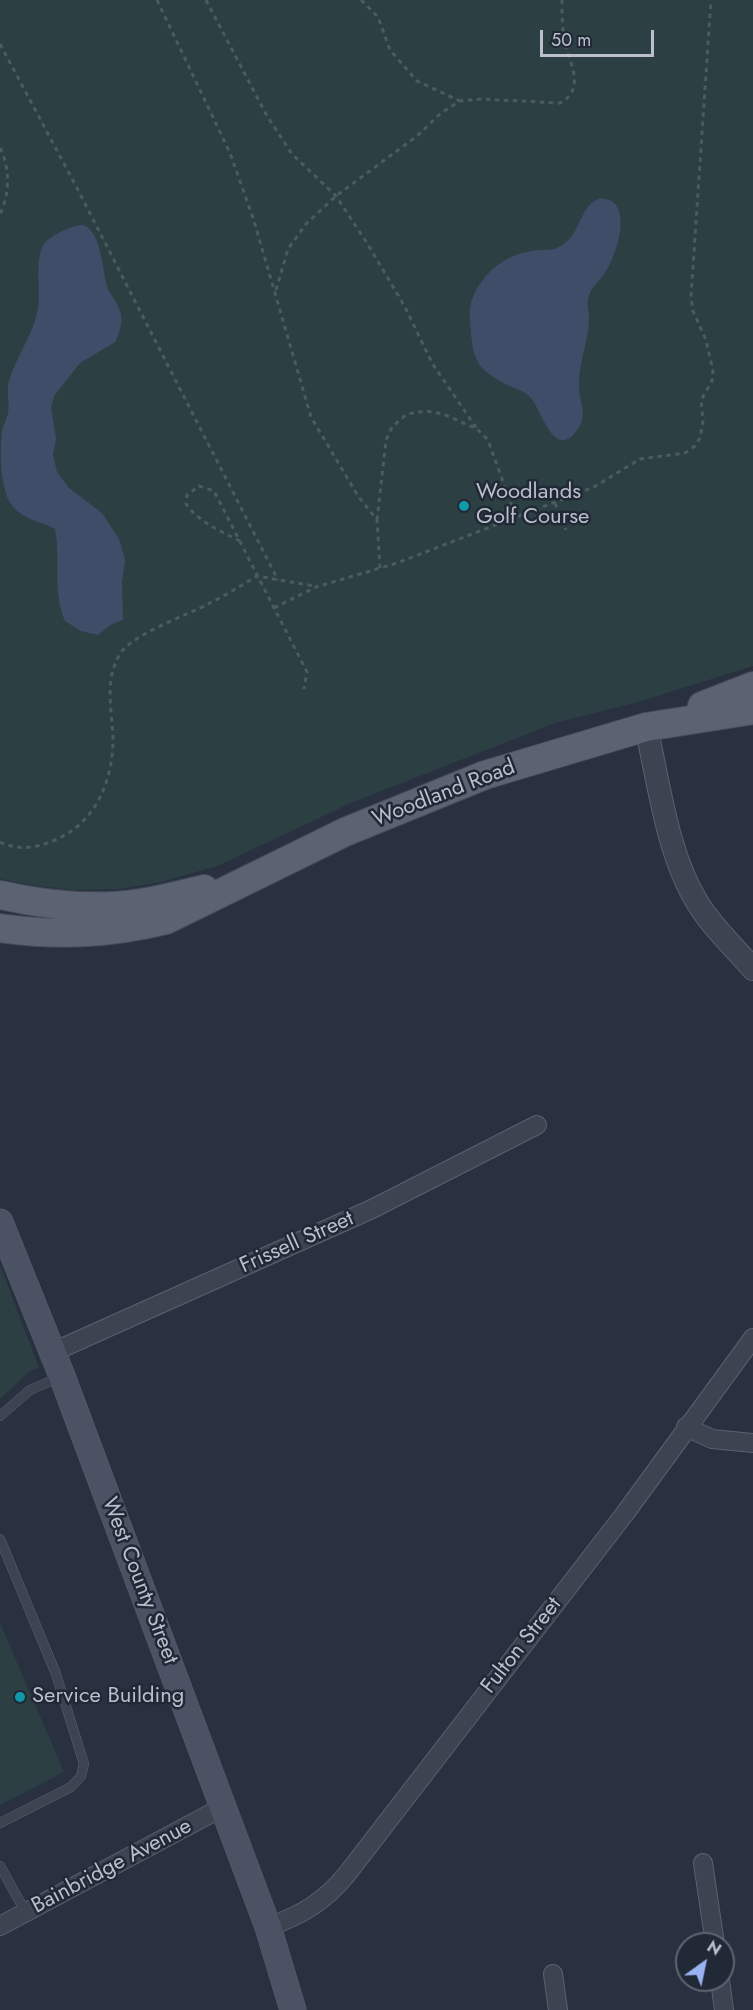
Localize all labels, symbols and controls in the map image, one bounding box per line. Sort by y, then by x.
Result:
scale bar [543,18,657,56]
text: 50 m [551,27,591,53]
place label: Woodlands Golf Course [476,480,589,532]
marker: Woodlands Golf Course [457,499,471,513]
street label: Woodland Road [369,755,519,833]
street label: Frissell Street [236,1206,358,1280]
street label: West County Street [95,1494,183,1668]
street label: Fulton Street [476,1593,568,1699]
place label: Service Building [32,1684,184,1710]
marker: Service Building [13,1690,27,1704]
street label: Bainbridge Avenue [27,1814,197,1920]
north arrow [675,1932,735,1992]
text: N [702,1935,726,1961]

